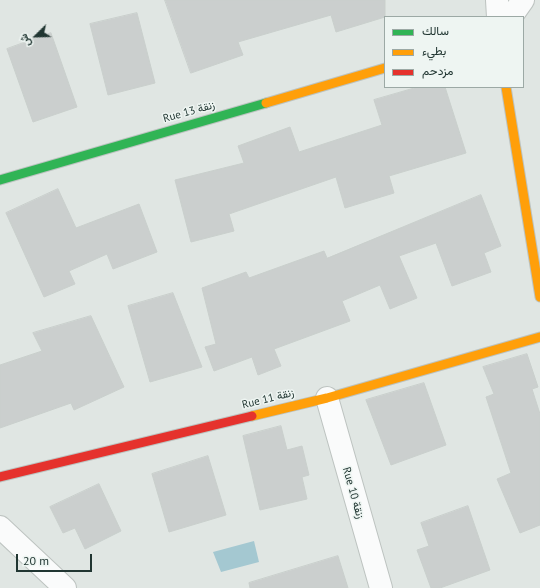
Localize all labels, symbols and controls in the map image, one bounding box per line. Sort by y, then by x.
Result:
north arrow [16,16,56,56]
legend [384,16,524,88]
text: سالك [422,23,449,38]
text: ش [16,32,34,50]
text: بطيء [422,43,446,58]
text: مزدحم [422,63,453,78]
street label: Rue 13 زنقة [162,98,216,126]
street label: Rue 11 زنقة [241,386,295,412]
street label: Rue 10 زنقة [339,466,367,520]
scale bar [18,546,94,572]
text: 20 m [23,553,49,568]

